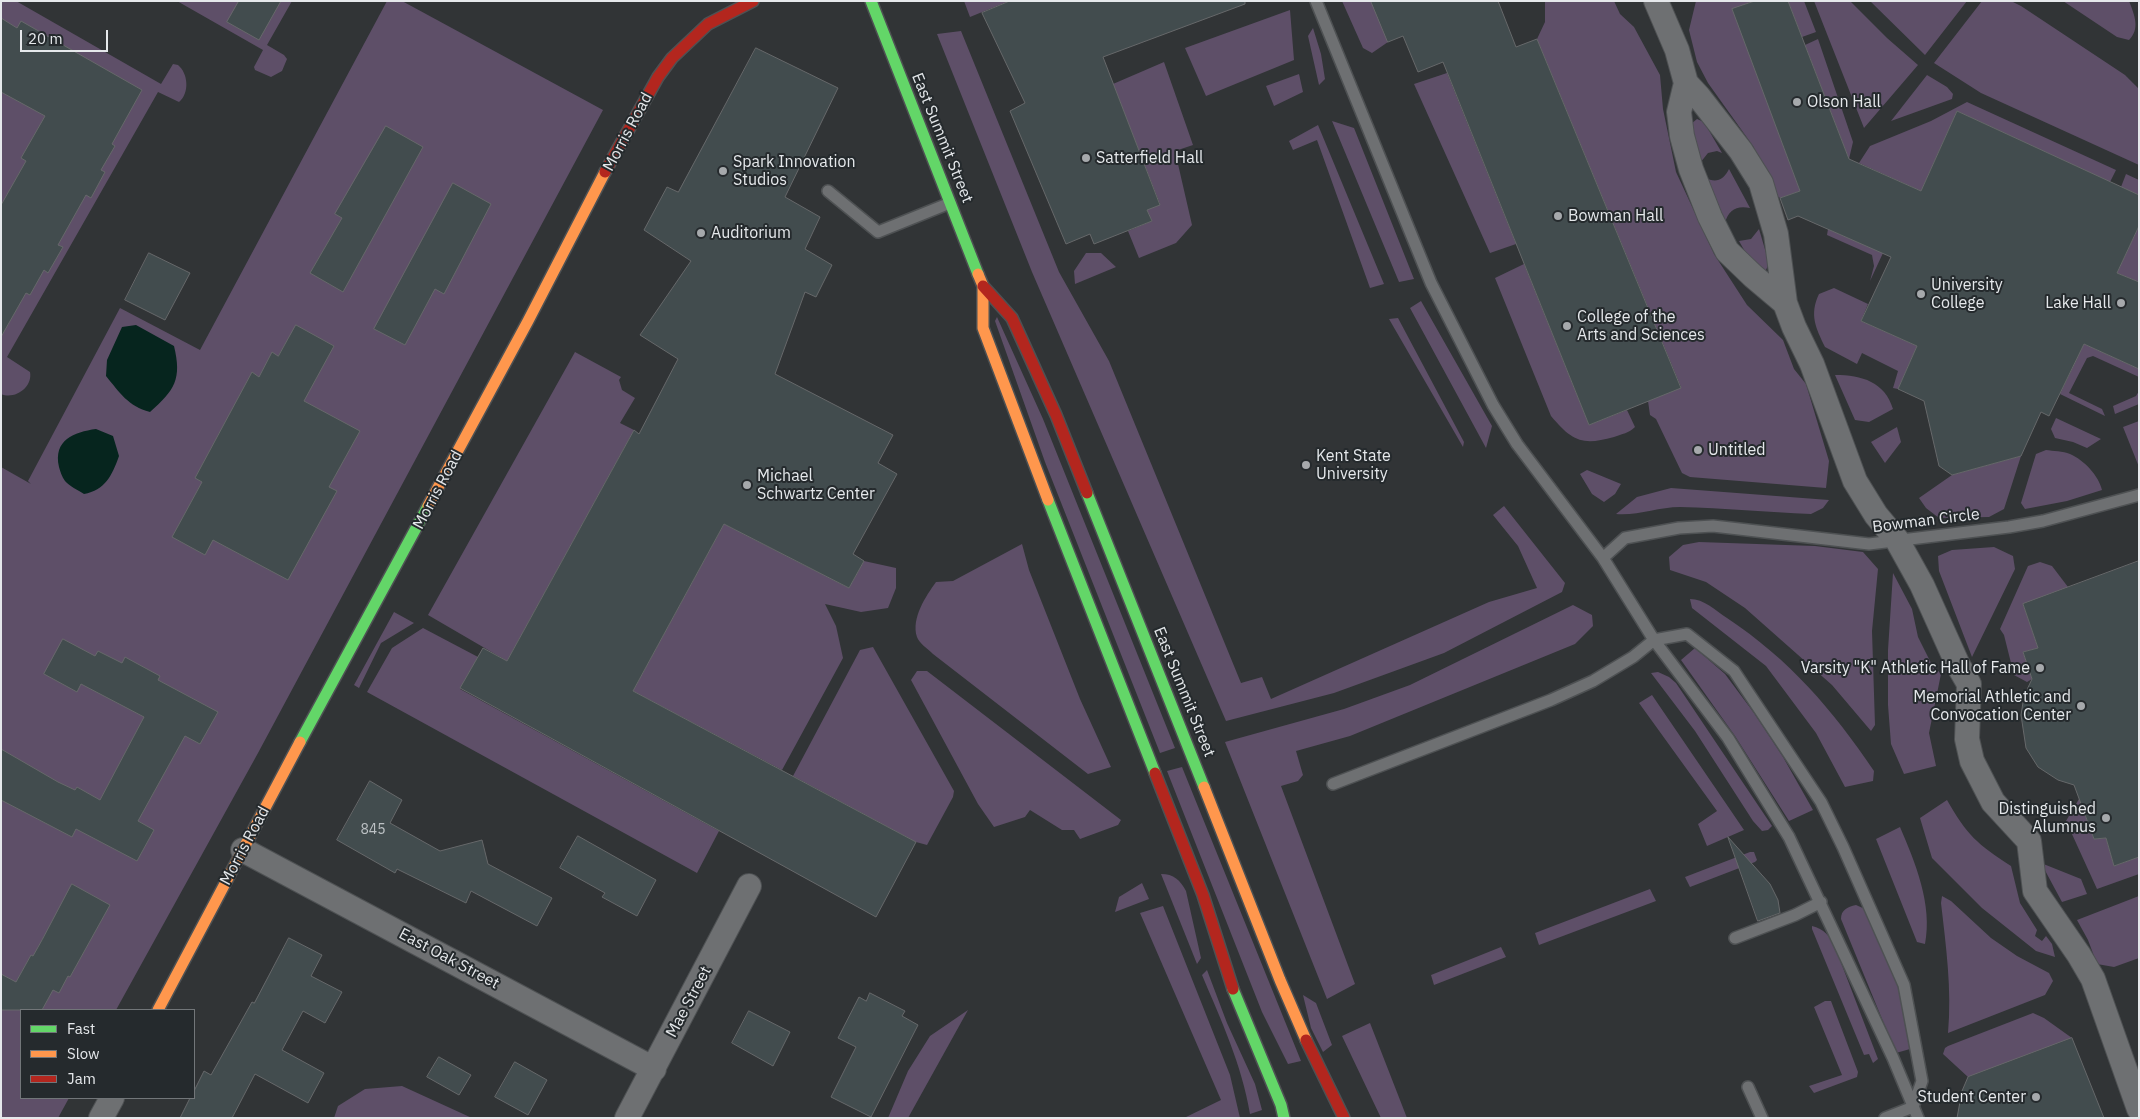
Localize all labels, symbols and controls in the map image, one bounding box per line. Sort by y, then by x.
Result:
scale bar [22,20,110,52]
text: 20 m [28,29,63,48]
street label: East Summit Street [907,70,977,206]
street label: Morris Road [599,90,657,174]
place label: Olson Hall [1807,92,1881,112]
marker: Olson Hall [1791,96,1803,108]
place label: Satterfield Hall [1096,148,1203,168]
place label: Spark Innovation Studios [733,152,856,190]
marker: Satterfield Hall [1080,152,1092,164]
marker: Spark Innovation Studios [717,165,729,177]
place label: Bowman Hall [1568,206,1663,226]
marker: Bowman Hall [1552,210,1564,222]
place label: Auditorium [711,223,791,243]
marker: Auditorium [695,227,707,239]
place label: University College [1931,275,2003,313]
marker: University College [1915,288,1927,300]
place label: Lake Hall [2045,293,2111,313]
marker: Lake Hall [2115,297,2127,309]
place label: College of the Arts and Sciences [1577,307,1705,345]
marker: College of the Arts and Sciences [1561,320,1573,332]
place label: Untitled [1708,440,1766,460]
marker: Untitled [1692,444,1704,456]
place label: Kent State University [1316,446,1391,484]
street label: Morris Road [409,448,467,532]
marker: Kent State University [1300,459,1312,471]
place label: Michael Schwartz Center [757,466,875,504]
marker: Michael Schwartz Center [741,479,753,491]
street label: Bowman Circle [1871,505,1981,537]
street label: East Summit Street [1149,624,1219,760]
place label: Varsity "K" Athletic Hall of Fame [1801,658,2030,678]
marker: Varsity "K" Athletic Hall of Fame [2034,662,2046,674]
place label: Memorial Athletic and Convocation Center [1913,687,2071,725]
marker: Memorial Athletic and Convocation Center [2075,700,2087,712]
place label: Distinguished Alumnus [1998,799,2096,837]
street label: Morris Road [216,804,274,888]
marker: Distinguished Alumnus [2100,812,2112,824]
house number: 845 [360,822,386,838]
street label: East Oak Street [396,924,502,994]
street label: Mae Street [662,963,716,1041]
legend [20,1009,195,1099]
text: Fast [67,1019,95,1038]
text: Slow [67,1044,100,1063]
text: Jam [67,1069,96,1088]
place label: Student Center [1917,1087,2026,1107]
marker: Student Center [2030,1091,2042,1103]

